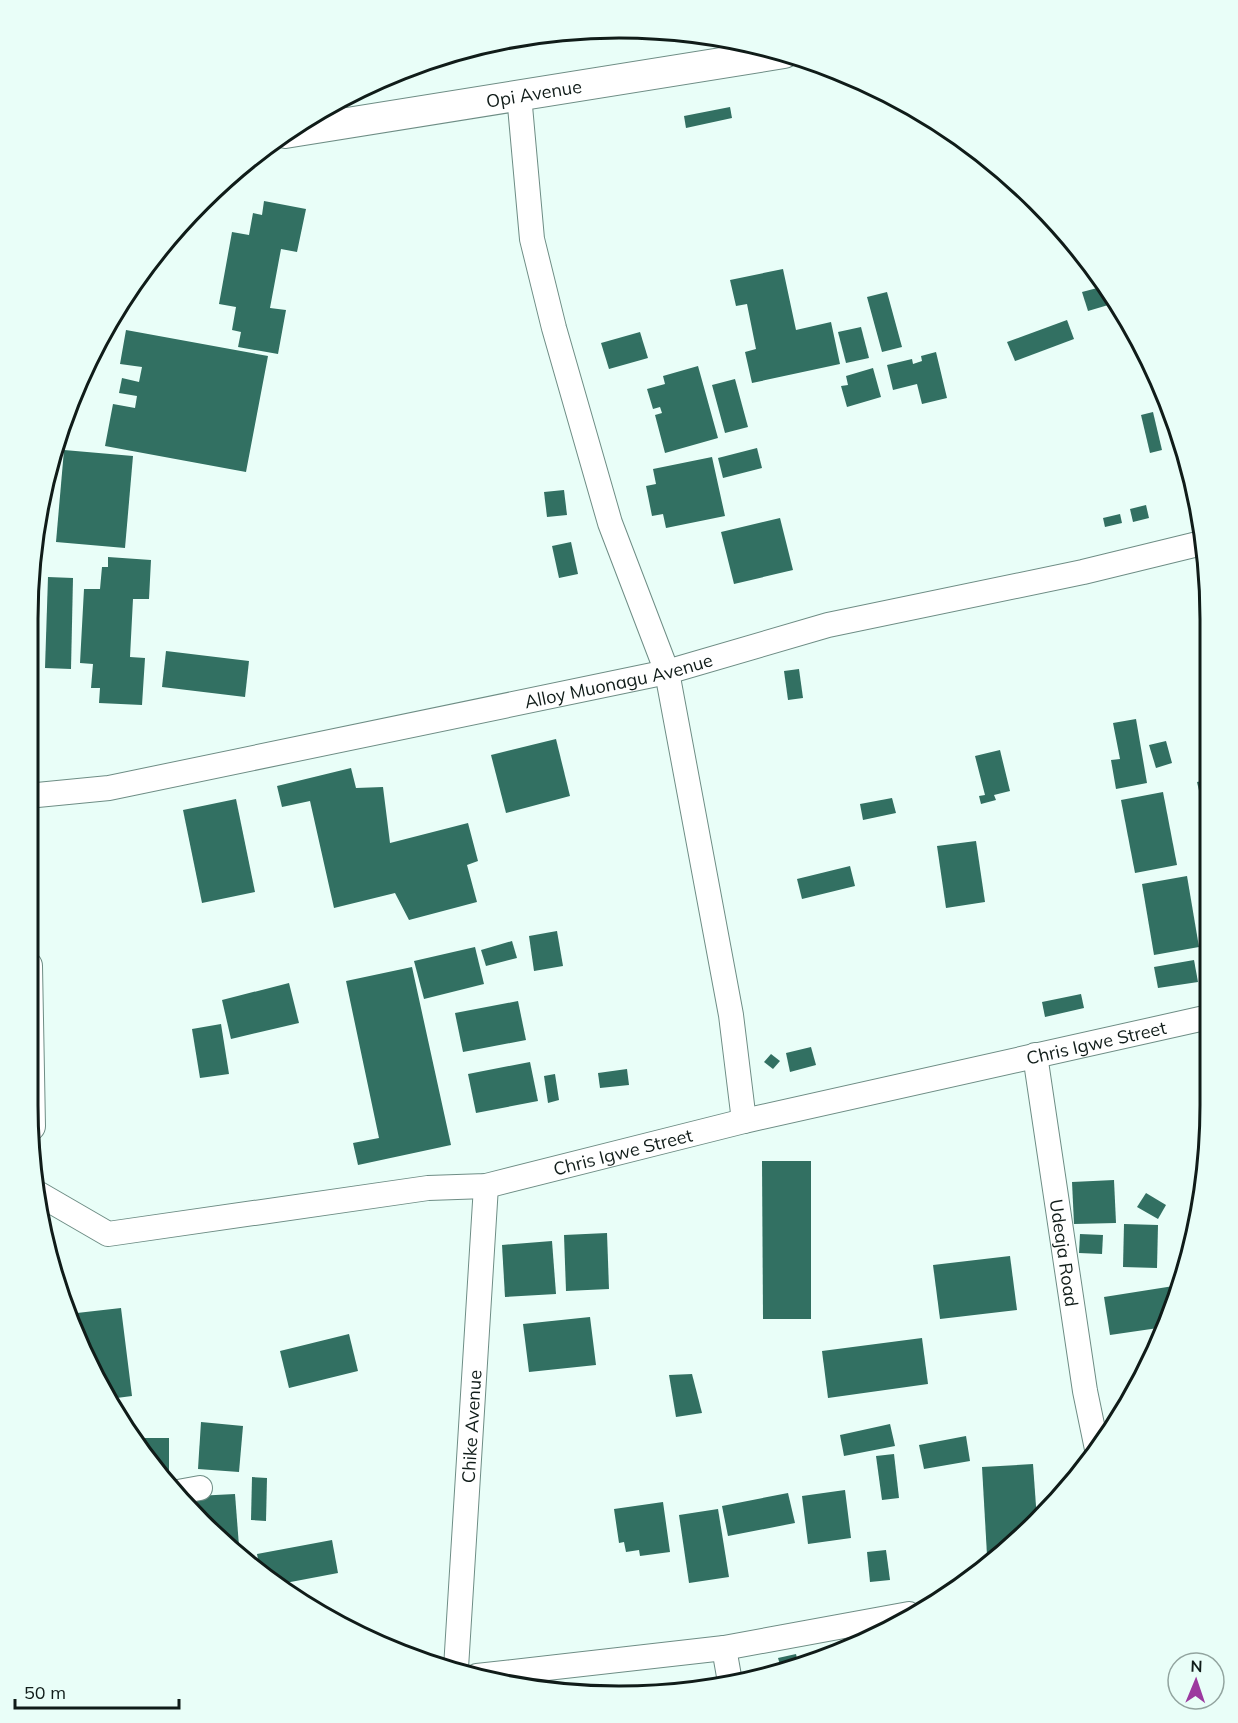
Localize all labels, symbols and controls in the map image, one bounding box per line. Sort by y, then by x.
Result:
street label: Opi Avenue [484,74,583,112]
street label: Alloy Muonagu Avenue [522,648,715,713]
street label: Chris Igwe Street [1024,1015,1168,1069]
street label: Chris Igwe Street [551,1123,695,1180]
street label: Udeaja Road [1045,1197,1084,1308]
street label: Chike Avenue [456,1369,486,1484]
north arrow [1166,1651,1226,1711]
text: N [1190,1656,1203,1676]
scale bar [15,1672,178,1710]
text: 50 m [24,1681,66,1704]

